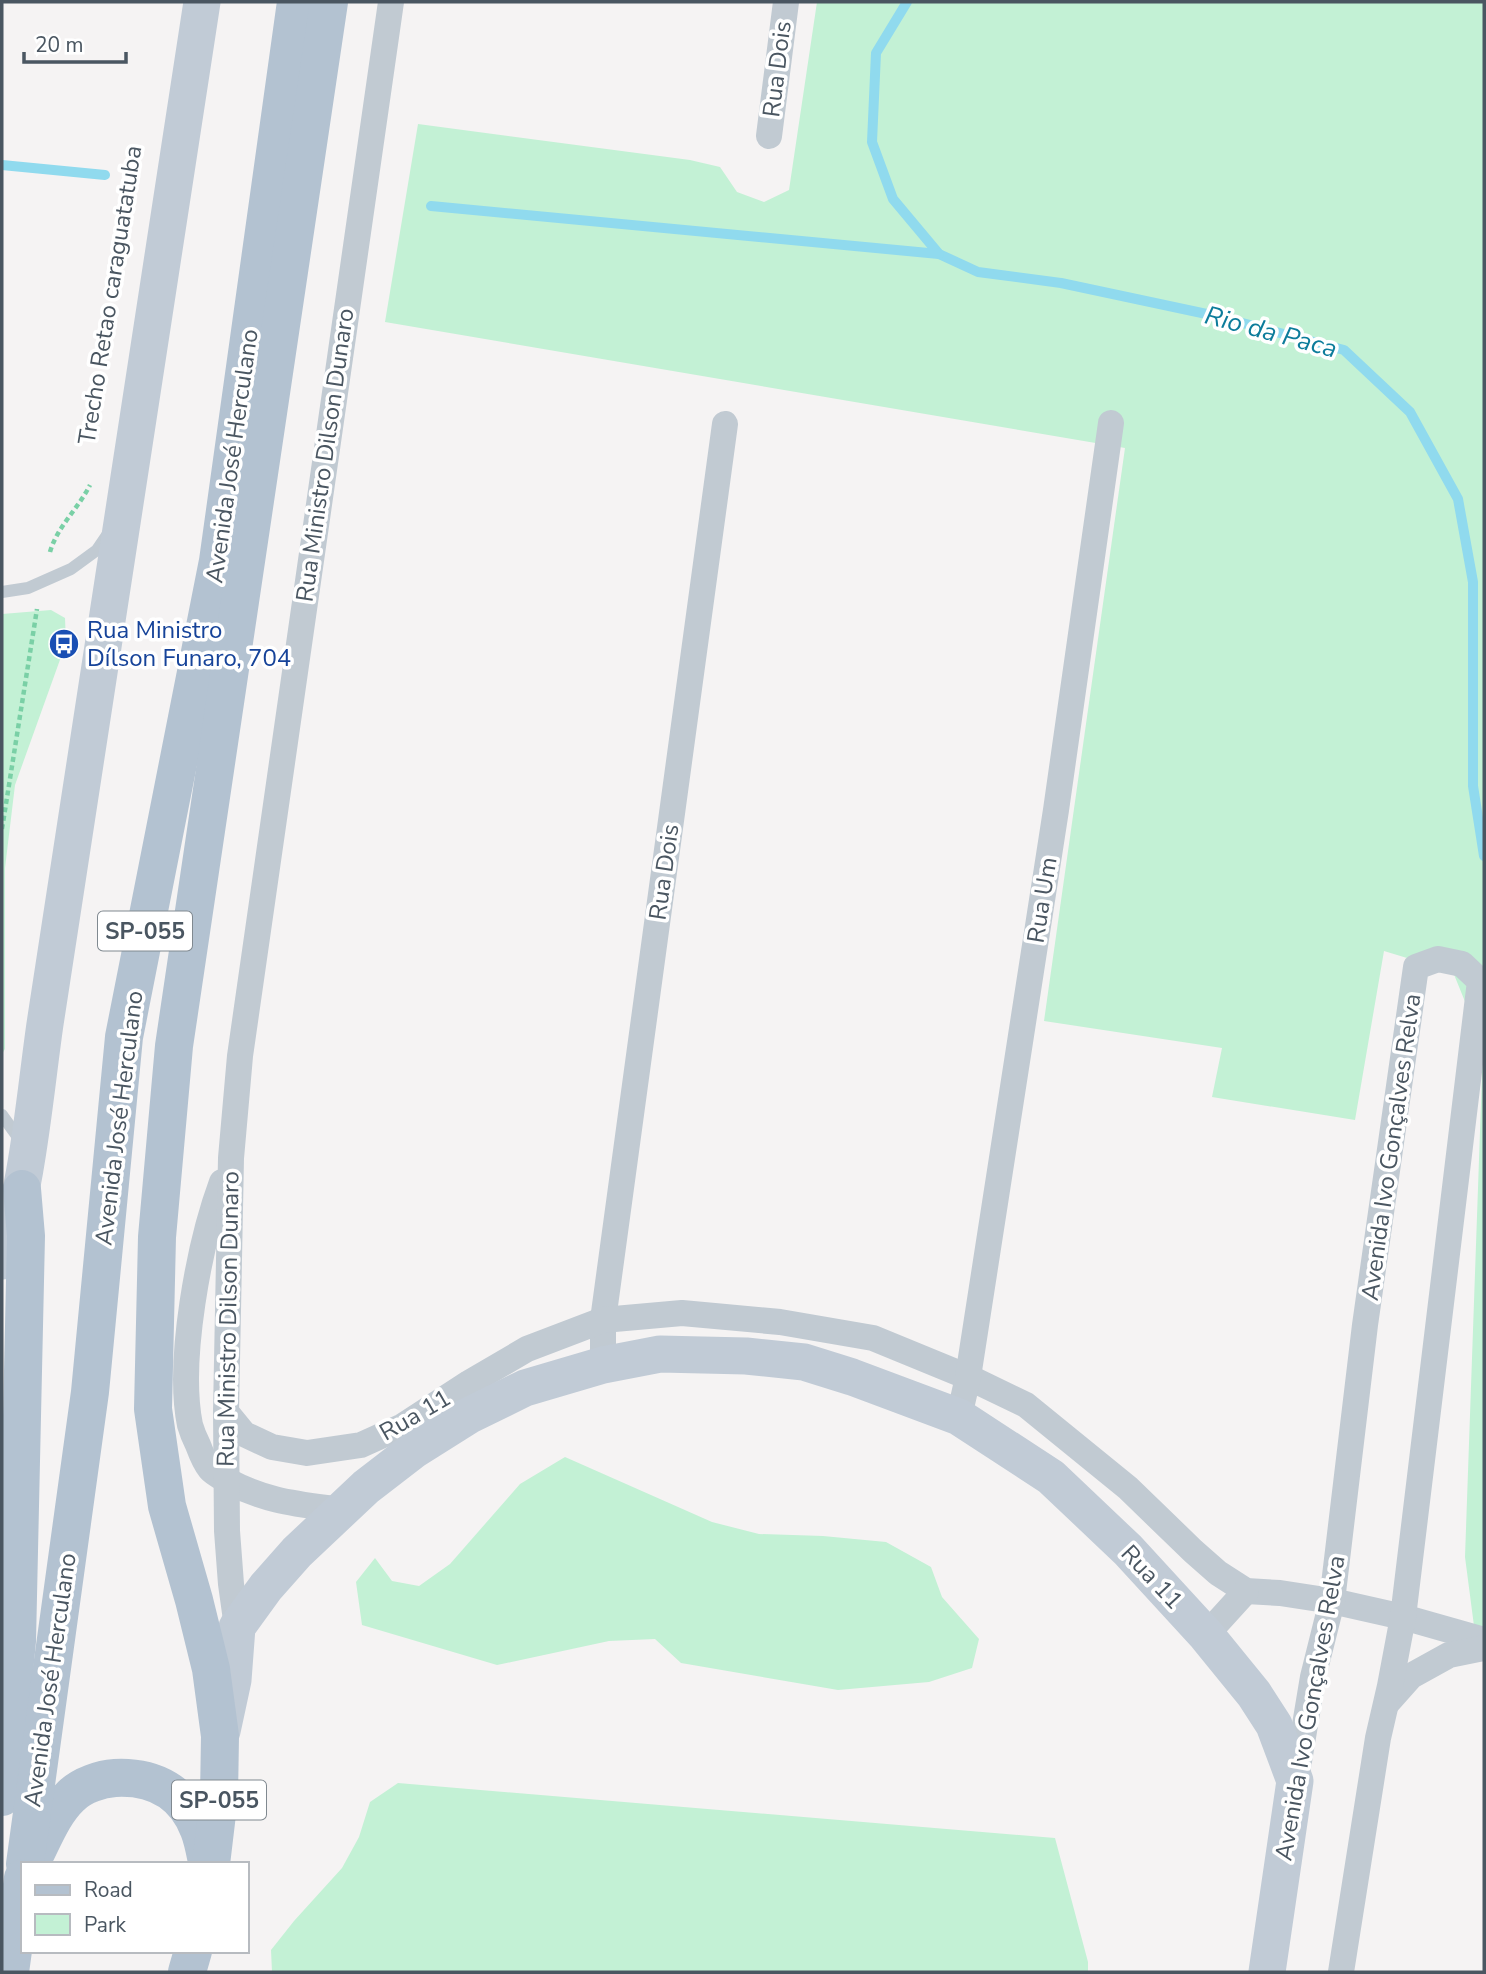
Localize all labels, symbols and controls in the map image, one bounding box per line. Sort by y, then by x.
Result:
street label: Rua Dois [755,19,799,119]
scale bar [24,21,126,65]
text: 20 m [35,31,84,59]
street label: Trecho Retao caraguatatuba [71,143,149,447]
water label: Rio da Paca [1201,298,1341,366]
street label: Rua Ministro Dilson Dunaro [289,306,361,604]
street label: Avenida José Herculano [198,327,266,585]
place label: Rua Ministro Dílson Funaro, 704 [87,614,291,674]
bus stop icon: Rua Ministro Dílson Funaro, 704 [47,627,81,661]
street label: Rua Dois [641,822,687,922]
street label: Rua Um [1019,855,1065,945]
road number: SP-055 [98,912,192,950]
street label: Avenida José Herculano [87,989,151,1247]
street label: Avenida Ivo Gonçalves Relva [1354,991,1428,1303]
street label: Rua Ministro Dilson Dunaro [209,1171,247,1467]
street label: Rua 11 [374,1382,456,1448]
street label: Rua 11 [1114,1538,1190,1616]
street label: Avenida José Herculano [16,1551,84,1809]
street label: Avenida Ivo Gonçalves Relva [1267,1553,1353,1863]
road number: SP-055 [172,1781,266,1820]
legend [21,1862,248,1953]
text: Road [84,1876,133,1904]
text: Park [84,1911,126,1939]

